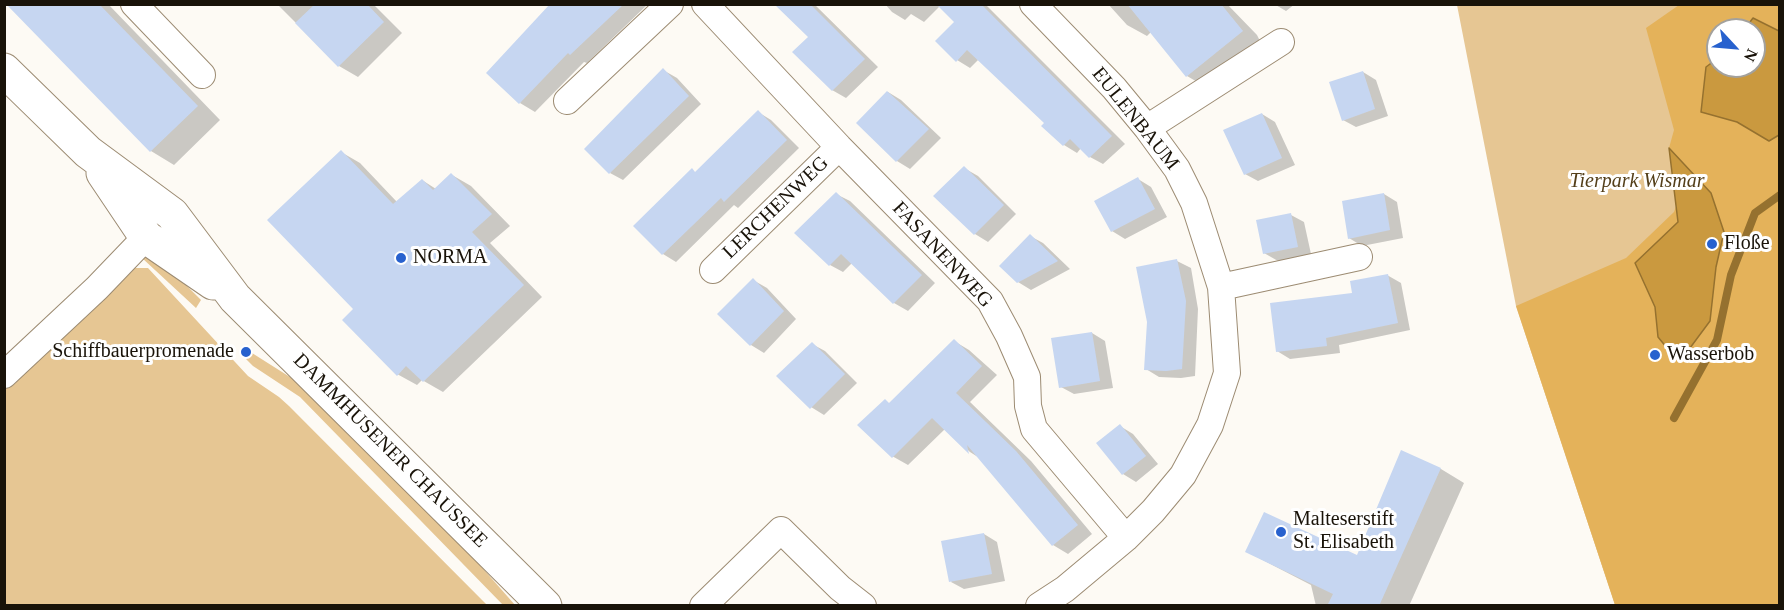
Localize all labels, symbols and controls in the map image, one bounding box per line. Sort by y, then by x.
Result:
north arrow [1706,18,1766,78]
text: N [1741,46,1761,64]
street label: EULENBAUM [1086,63,1184,175]
street label: LERCHENWEG [718,152,834,264]
park label: Tierpark Wismar [1569,170,1705,194]
street label: FASANENWEG [887,197,997,313]
place label: Floße [1724,232,1770,256]
marker: Floße [1705,237,1719,251]
place label: NORMA [413,246,487,270]
marker: NORMA [394,251,408,265]
place label: Schiffbauerpromenade [52,340,234,364]
place label: Wasserbob [1667,343,1754,367]
marker: Schiffbauerpromenade [239,345,253,359]
marker: Wasserbob [1648,348,1662,362]
street label: DAMMHUSENER CHAUSSEE [288,349,492,553]
place label: Malteserstift St. Elisabeth [1293,508,1394,555]
marker: Malteserstift St. Elisabeth [1274,525,1288,539]

